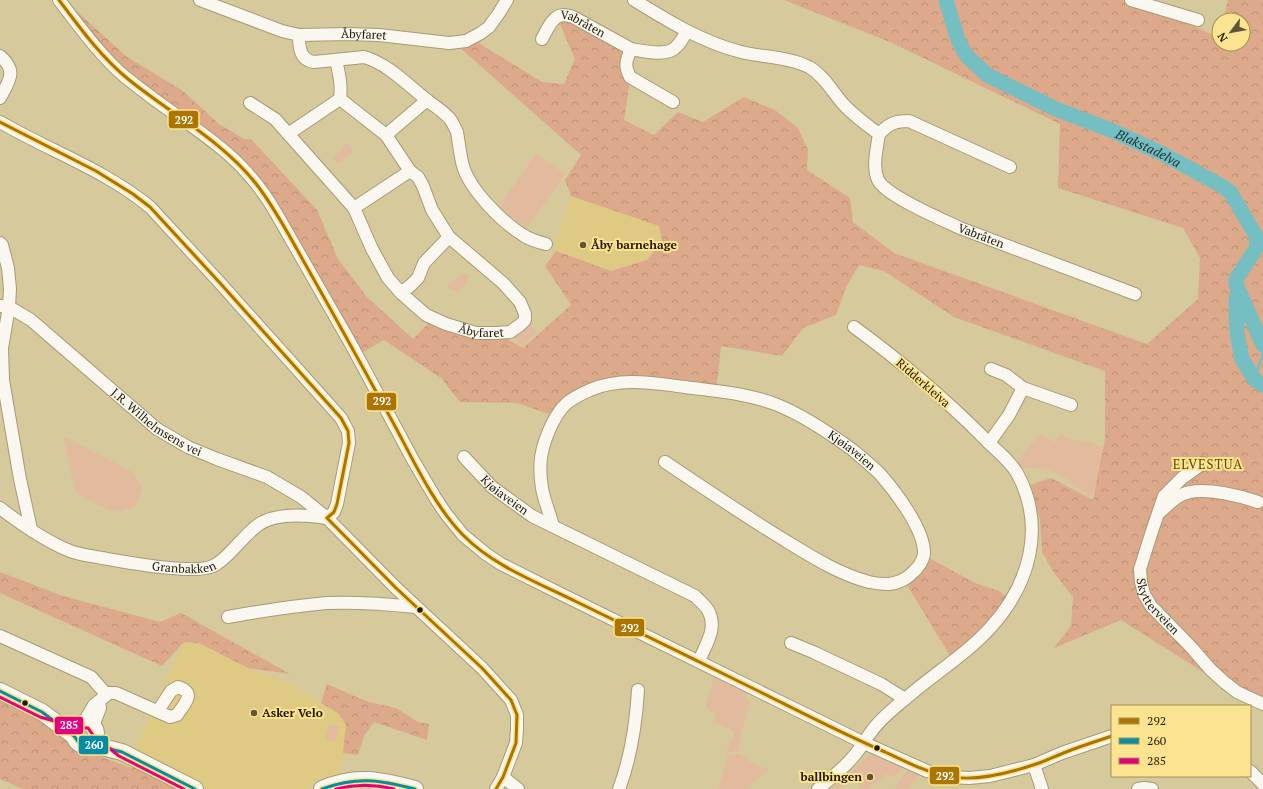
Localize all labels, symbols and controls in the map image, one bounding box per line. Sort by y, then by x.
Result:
street label: Vabråten [560,7,608,40]
north arrow [1211,12,1251,52]
street label: Åbyfaret [341,26,388,43]
text: N [1214,29,1231,45]
line badge: 292 [168,110,199,129]
text: 292 [175,113,193,127]
water label: Blakstadelva [1112,124,1184,171]
street label: Vabråten [956,220,1006,251]
place label: Åby barnehage [591,237,677,252]
marker: Åby barnehage [578,240,588,250]
street label: Åbyfaret [457,320,505,341]
street label: Ridderkleiva [893,355,953,410]
street label: J.R. Wilhelmsens vei [108,385,205,459]
line badge: 292 [366,392,397,411]
text: 292 [373,394,391,408]
street label: Kjøiaveien [825,427,879,473]
district label: ELVESTUA [1173,455,1243,473]
street label: Kjøiaveien [478,472,532,518]
street label: Granbakken [151,558,218,576]
street label: Skytterveien [1134,578,1183,638]
unlabelled marker [415,605,425,615]
line badge: 292 [614,618,645,637]
text: 292 [621,621,639,635]
unlabelled marker [20,698,30,708]
place label: Asker Velo [262,705,323,720]
legend [1111,705,1251,777]
marker: Asker Velo [249,708,259,718]
text: 292 [1147,713,1166,728]
line badge: 285 [54,716,84,735]
text: 285 [60,718,78,732]
text: 260 [1147,733,1166,748]
line badge: 260 [78,735,109,755]
text: 260 [85,738,103,752]
unlabelled marker [872,743,882,753]
text: 285 [1147,753,1166,768]
line badge: 292 [929,766,960,785]
place label: ballbingen [800,769,862,784]
text: 292 [936,769,954,783]
marker: ballbingen [865,772,875,782]

